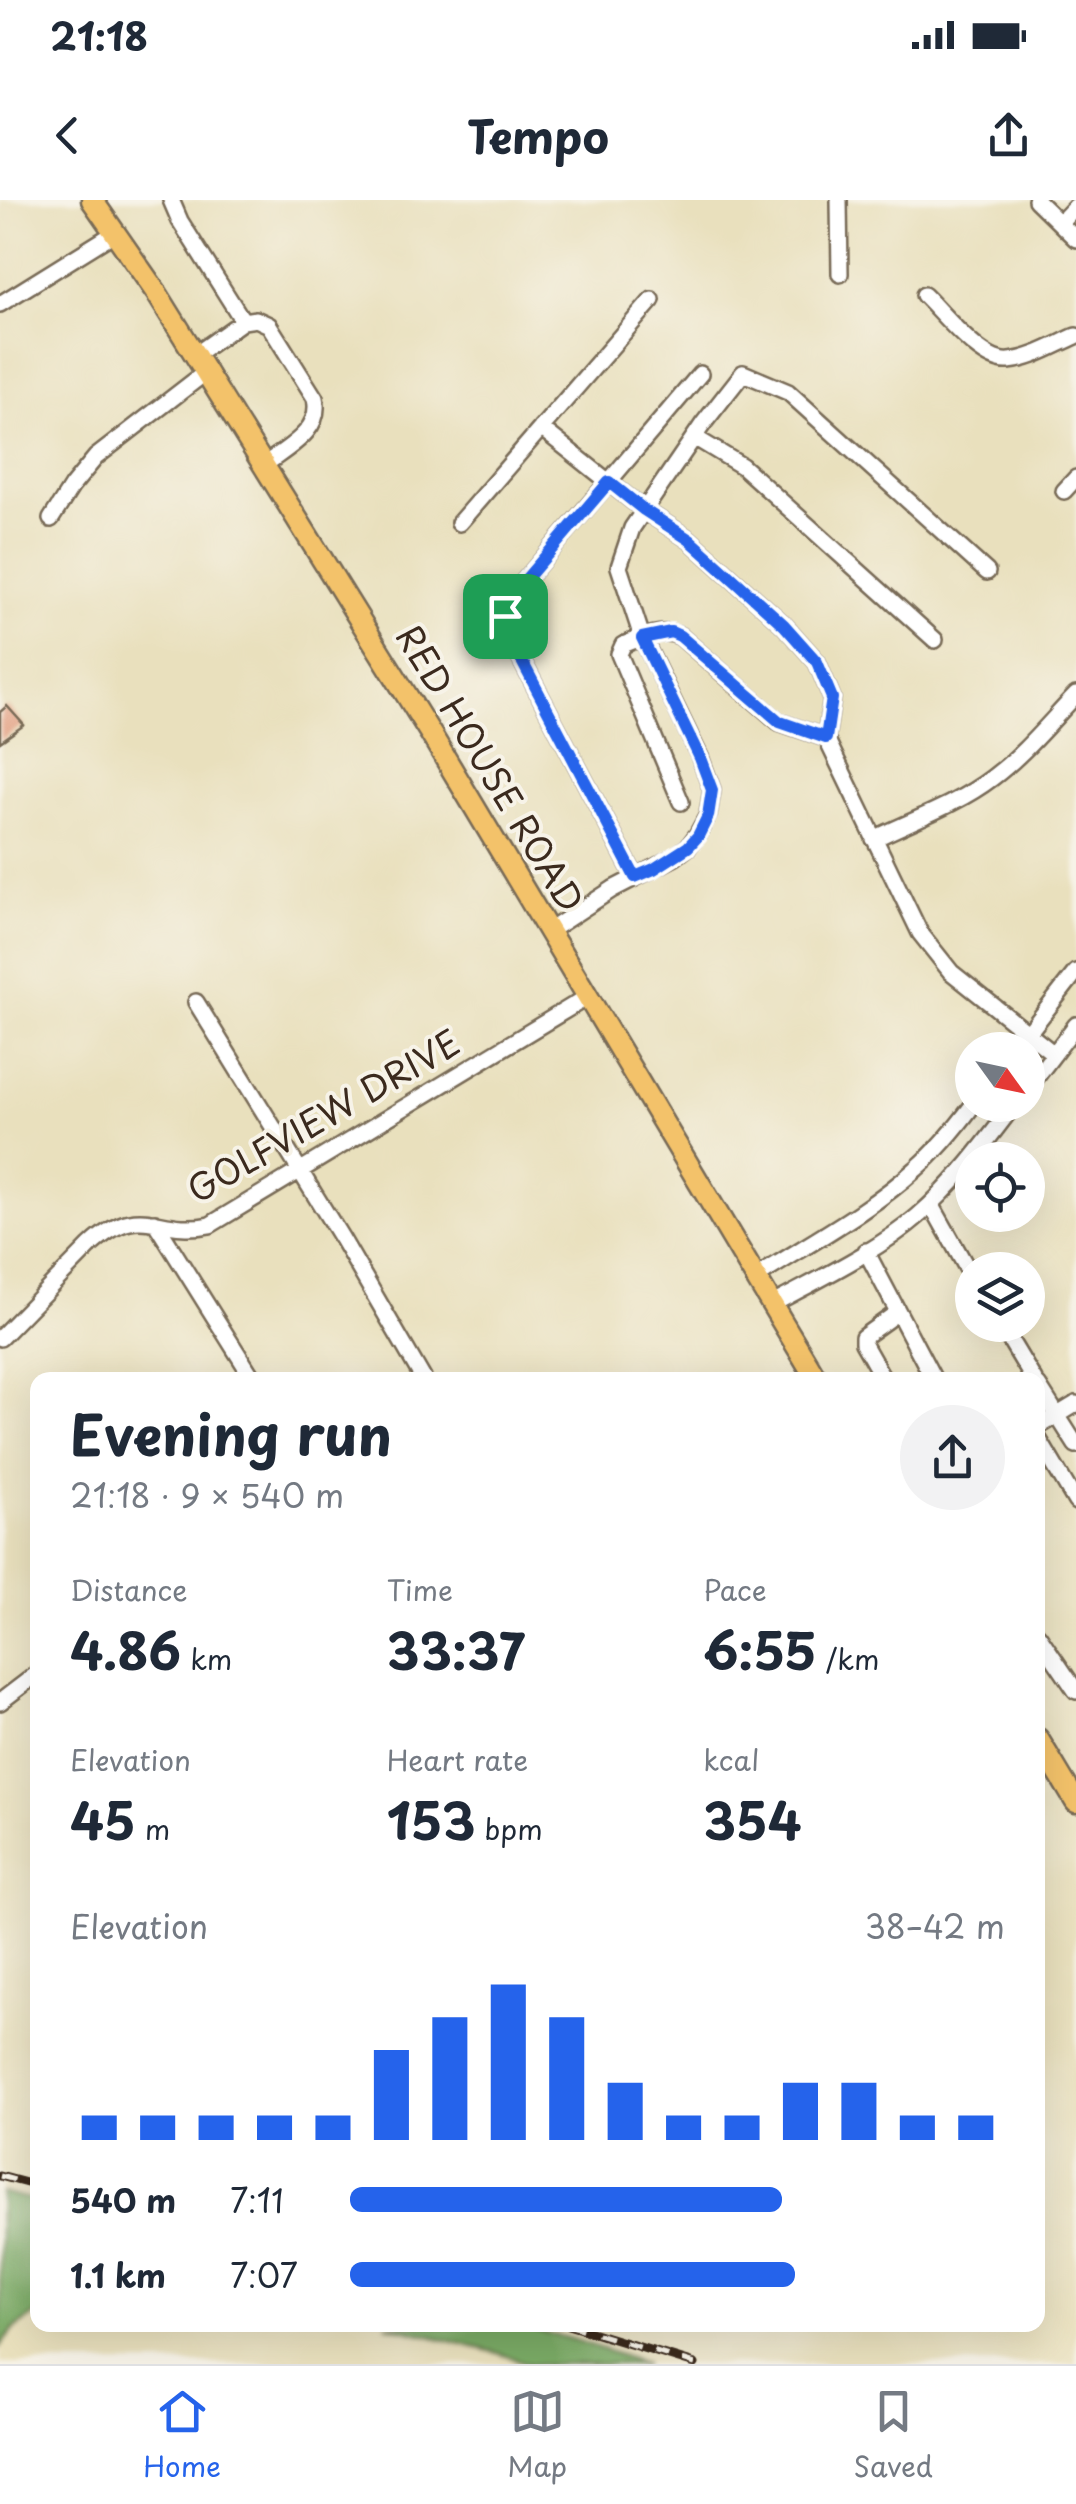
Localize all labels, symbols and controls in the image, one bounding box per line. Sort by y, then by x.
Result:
text: 21:18 [50,7,148,64]
text: Tempo [467,101,609,169]
icon: back [40,108,95,163]
icon: share [981,108,1036,163]
pin [463,574,548,659]
icon: arrive [478,589,533,644]
street label: RED HOUSE ROAD [384,614,598,921]
street label: GOLFVIEW DRIVE [176,1015,469,1215]
north arrow [955,1032,1045,1122]
map controls [955,1032,1045,1342]
button: locate [955,1142,1045,1232]
button: layers [955,1252,1045,1342]
text: Evening run [70,1392,392,1475]
button: share [900,1405,1005,1510]
text: 21:18 · 9 × 540 m [70,1471,344,1519]
text: Distance [70,1568,188,1611]
text: Time [387,1568,453,1611]
text: Pace [703,1568,767,1611]
text: 4.86 [70,1611,181,1687]
text: 33:37 [387,1611,525,1687]
text: 6:55 [703,1611,817,1687]
text: km [181,1637,232,1680]
text: /km [817,1637,879,1680]
text: Elevation [70,1738,191,1781]
text: Heart rate [387,1738,528,1781]
text: kcal [703,1738,759,1781]
text: 45 [70,1781,136,1857]
text: 153 [387,1781,476,1857]
text: 354 [703,1781,802,1857]
text: m [136,1807,170,1850]
text: bpm [476,1807,543,1850]
text: Elevation [70,1902,208,1950]
text: 38–42 m [865,1902,1005,1950]
text: 540 m [70,2176,176,2224]
text: 7:11 [230,2176,284,2224]
text: 1.1 km [70,2251,166,2299]
text: 7:07 [230,2251,298,2299]
tab: Home [143,2384,221,2487]
tab: Map [507,2384,567,2487]
tab: Saved [853,2384,933,2487]

